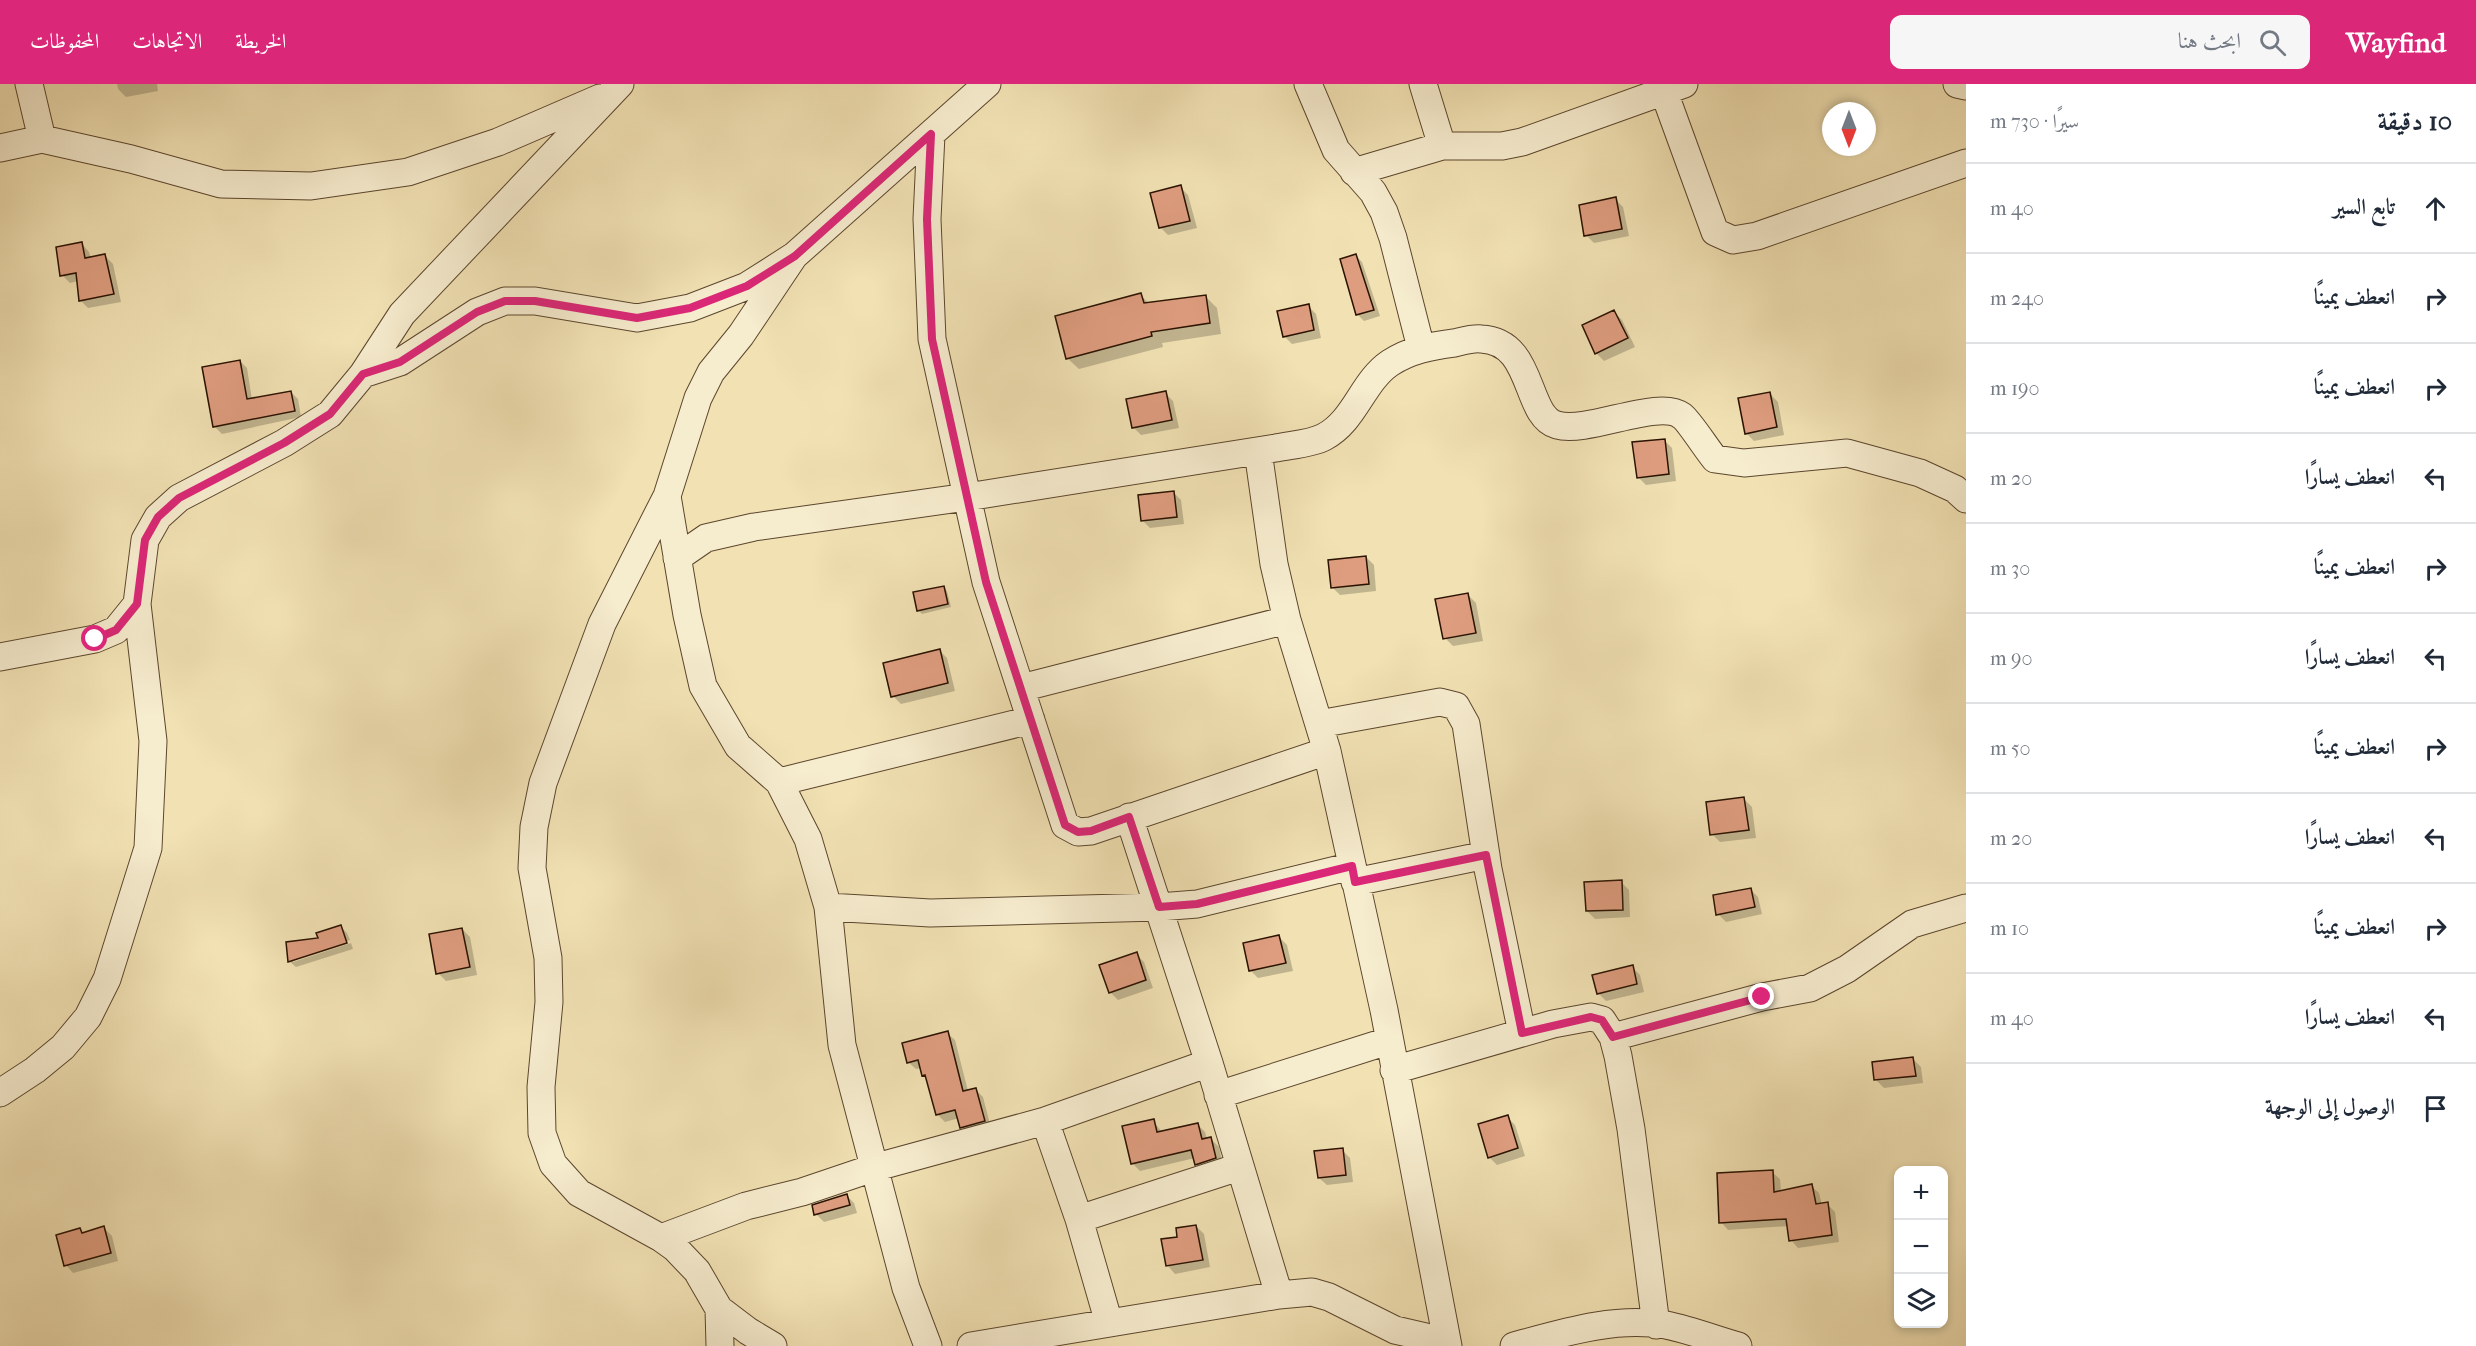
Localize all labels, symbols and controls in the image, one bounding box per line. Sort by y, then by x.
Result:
search box [1890,15,2310,69]
icon: search [2256,26,2289,59]
text: Wayfind [2346,26,2446,59]
text: ابحث هنا [2178,28,2241,54]
text: المحفوظات [30,29,99,53]
text: الاتجاهات [132,29,202,53]
text: الخريطة [235,29,286,53]
north arrow [1822,102,1876,156]
text: 10 دقيقة [2378,106,2452,137]
text: سيرًا · 730 m [1990,110,2079,133]
icon: ahead [2419,192,2452,225]
text: تابع السير [2333,194,2395,220]
text: 40 m [1990,197,2034,220]
icon: right [2419,282,2452,315]
text: انعطف يمينًا [2314,284,2395,310]
text: 240 m [1990,287,2044,310]
icon: right [2419,372,2452,405]
text: انعطف يمينًا [2314,374,2395,400]
text: 190 m [1990,377,2040,400]
icon: left [2419,462,2452,495]
text: انعطف يسارًا [2305,464,2395,490]
text: 20 m [1990,467,2032,490]
icon: right [2419,552,2452,585]
text: انعطف يمينًا [2314,554,2395,580]
text: 30 m [1990,557,2030,580]
route start [81,625,107,651]
icon: left [2419,642,2452,675]
text: انعطف يسارًا [2305,644,2395,670]
text: 90 m [1990,647,2032,670]
icon: right [2419,732,2452,765]
text: انعطف يمينًا [2314,734,2395,760]
text: 50 m [1990,737,2031,760]
icon: left [2419,822,2452,855]
text: انعطف يسارًا [2305,824,2395,850]
text: 20 m [1990,827,2032,850]
icon: right [2419,912,2452,945]
text: انعطف يمينًا [2314,914,2395,940]
text: 10 m [1990,917,2029,940]
route end [1748,983,1774,1009]
icon: left [2419,1002,2452,1035]
text: انعطف يسارًا [2305,1004,2395,1030]
text: 40 m [1990,1007,2034,1030]
icon: arrive [2419,1092,2452,1125]
text: الوصول إلى الوجهة [2265,1094,2395,1120]
map controls [1894,1166,1948,1328]
button: + [1894,1166,1948,1220]
button: − [1894,1220,1948,1274]
button: layers [1894,1274,1948,1328]

